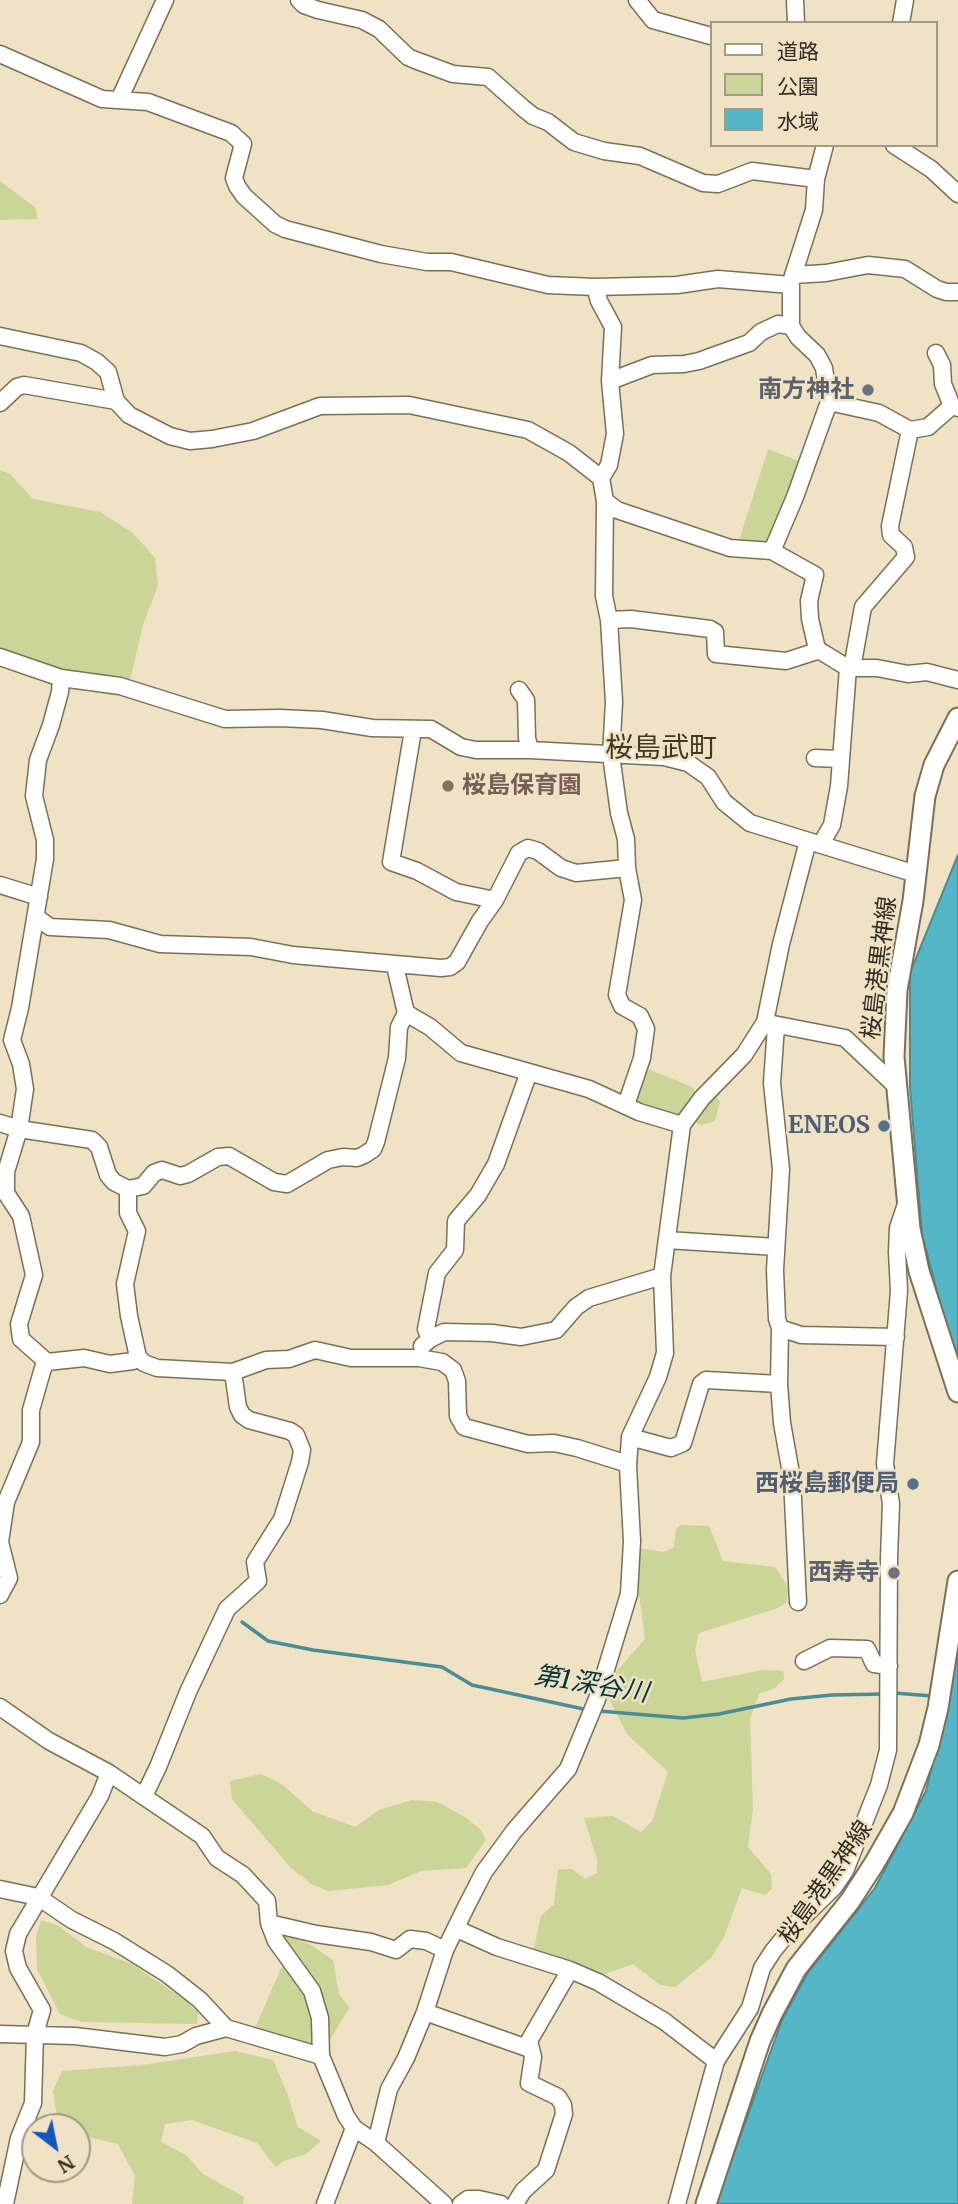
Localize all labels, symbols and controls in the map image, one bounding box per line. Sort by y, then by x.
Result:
legend [710,21,937,147]
text: 道路 [777,38,819,65]
text: 公園 [777,73,819,100]
text: 水域 [777,108,819,135]
place label: 南方神社 [758,376,854,404]
marker: 南方神社 [860,382,876,398]
district label: 桜島武町 [605,732,717,766]
place label: 桜島保育園 [462,772,582,800]
marker: 桜島保育園 [440,778,456,794]
street label: 桜島港黒神線 [857,895,903,1041]
place label: ENEOS [788,1112,870,1140]
marker: ENEOS [876,1118,892,1134]
place label: 西桜島郵便局 [755,1470,899,1498]
marker: 西桜島郵便局 [905,1476,921,1492]
place label: 西寿寺 [808,1559,880,1587]
marker: 西寿寺 [886,1565,902,1581]
water label: 第1深谷川 [532,1661,650,1709]
street label: 桜島港黒神線 [773,1816,879,1950]
north arrow [21,2113,91,2183]
text: N [53,2150,79,2178]

